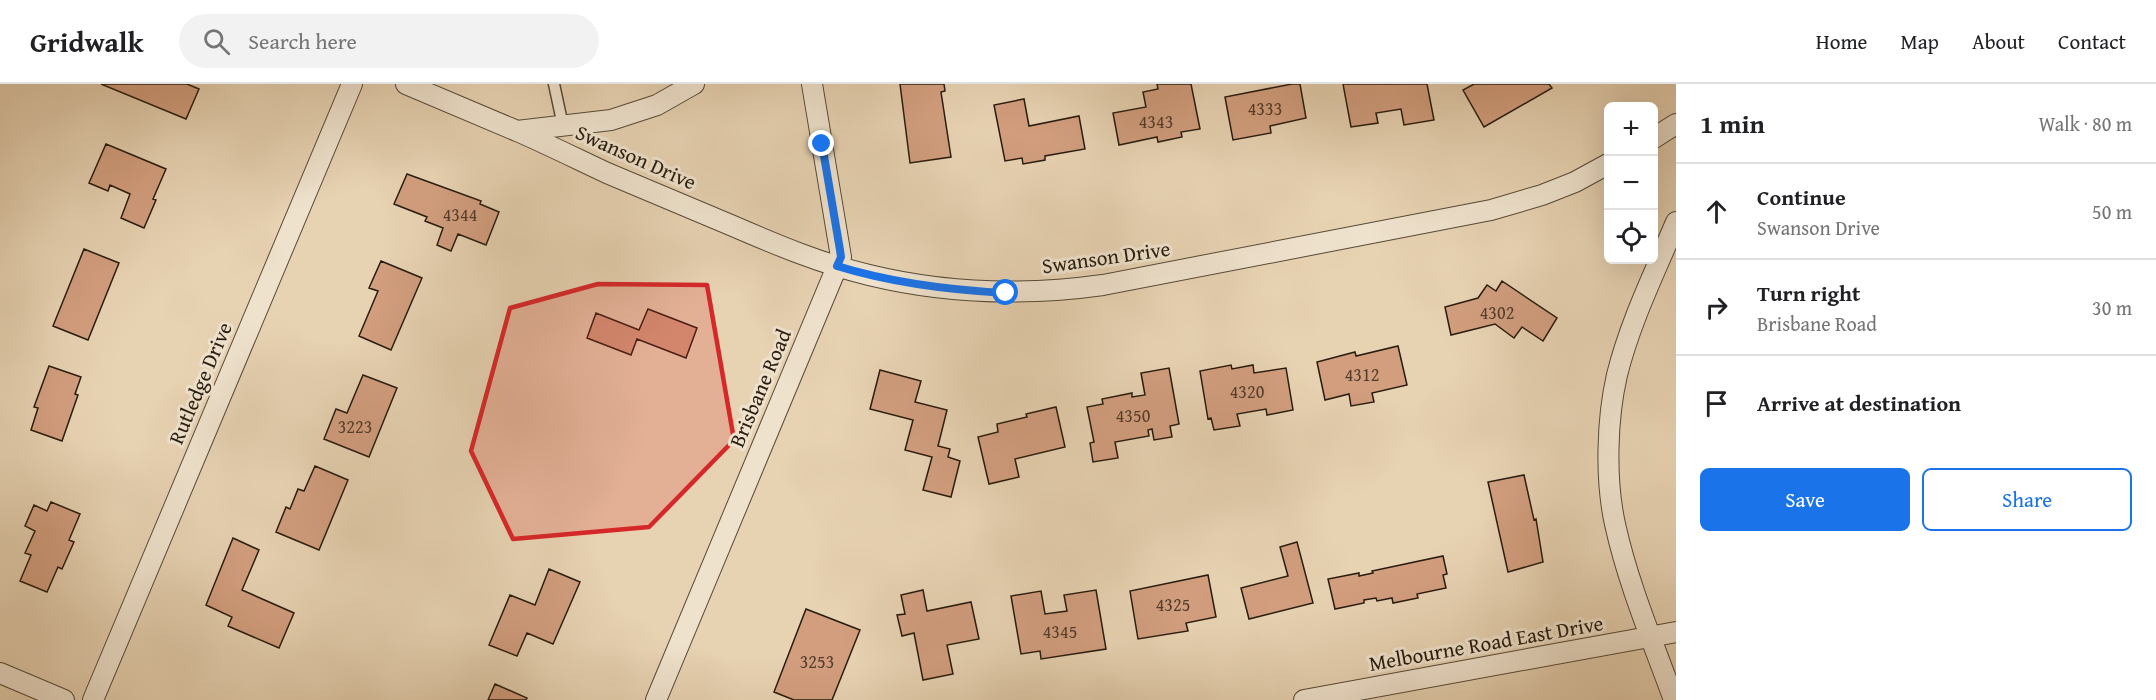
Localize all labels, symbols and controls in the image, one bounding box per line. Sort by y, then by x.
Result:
search box [179,14,599,68]
text: Gridwalk [30,21,143,62]
icon: search [200,25,233,58]
text: Search here [248,25,357,57]
text: Home [1816,26,1867,57]
text: Map [1900,26,1939,57]
text: About [1972,26,2025,57]
text: Contact [2058,26,2126,57]
house number: 4333 [1248,95,1282,122]
map controls [1604,102,1658,264]
button: + [1604,102,1658,156]
text: 1 min [1700,104,1765,143]
house number: 4343 [1139,108,1173,135]
text: Walk · 80 m [2038,109,2132,138]
street label: Swanson Drive [571,117,701,197]
route end [808,130,834,156]
button: − [1604,156,1658,210]
text: Continue [1757,181,1846,213]
icon: ahead [1700,195,1733,228]
text: 50 m [2092,197,2132,226]
house number: 4344 [443,201,477,228]
button: locate [1604,210,1658,264]
text: Swanson Drive [1757,213,1880,242]
street label: Swanson Drive [1040,233,1172,281]
text: Turn right [1757,277,1860,309]
route start [992,279,1018,305]
icon: right [1700,291,1733,324]
text: 30 m [2092,293,2132,322]
house number: 4302 [1480,299,1514,326]
text: Brisbane Road [1757,309,1877,338]
street label: Rutledge Drive [160,317,240,449]
street label: Brisbane Road [721,323,799,452]
house number: 4312 [1345,361,1379,388]
house number: 4320 [1230,378,1265,405]
icon: arrive [1700,387,1733,420]
text: Arrive at destination [1757,387,1961,419]
house number: 4350 [1116,402,1151,429]
house number: 3223 [338,413,372,440]
button: Save [1700,468,1910,531]
button: Share [1922,468,2132,531]
house number: 4325 [1156,591,1190,618]
street label: Melbourne Road East Drive [1366,607,1606,679]
house number: 4345 [1043,618,1077,645]
house number: 3253 [800,648,834,675]

